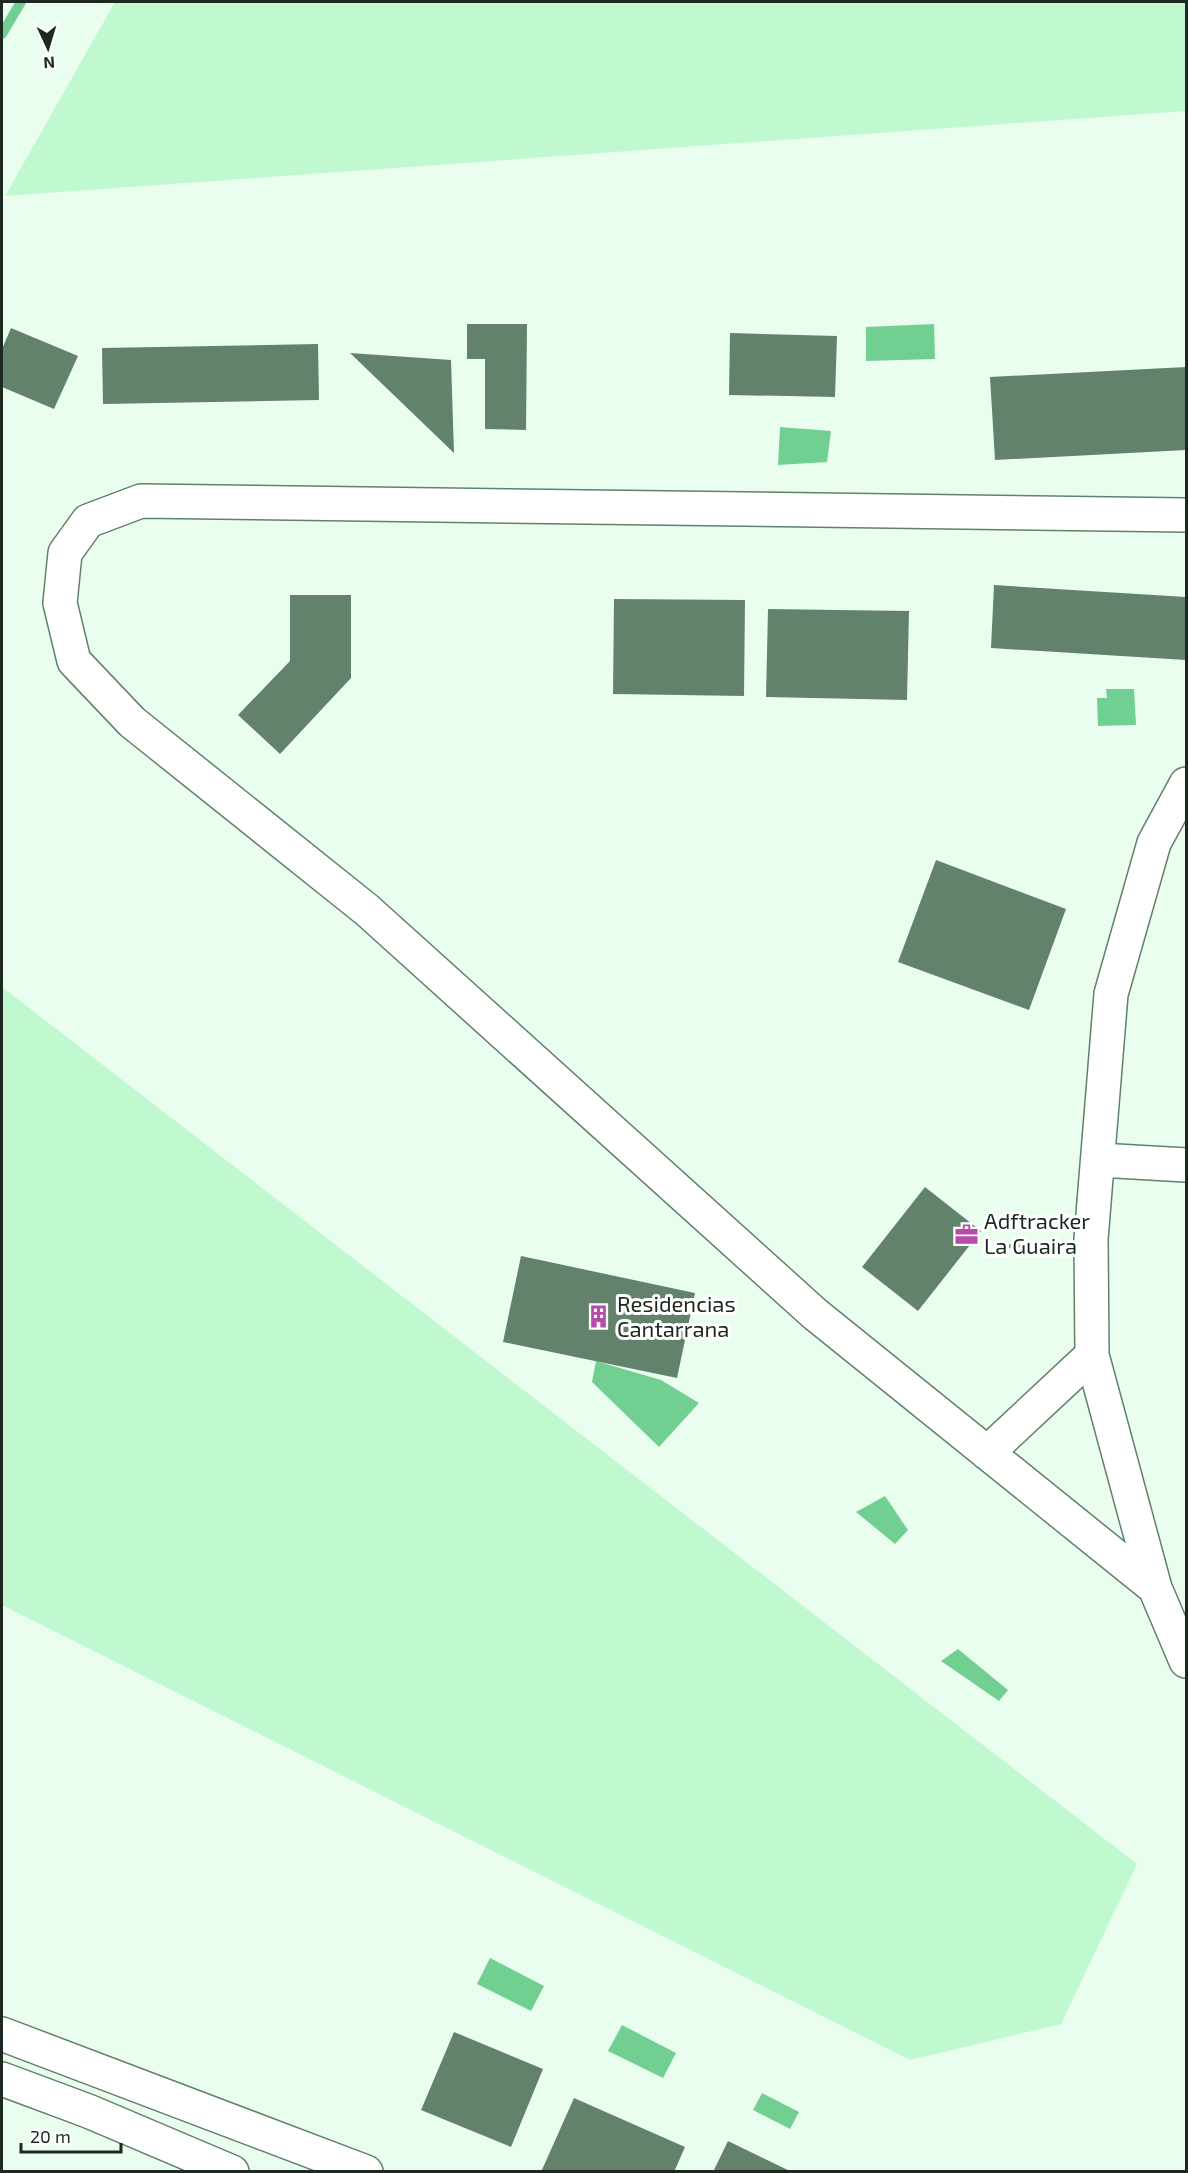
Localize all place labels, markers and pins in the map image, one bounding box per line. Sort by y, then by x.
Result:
place label: Adftracker La Guaira [984,1207,1090,1258]
office icon: Adftracker La Guaira [953,1221,979,1247]
place label: Residencias Cantarrana [617,1290,736,1341]
building icon: Residencias Cantarrana [586,1304,612,1330]

